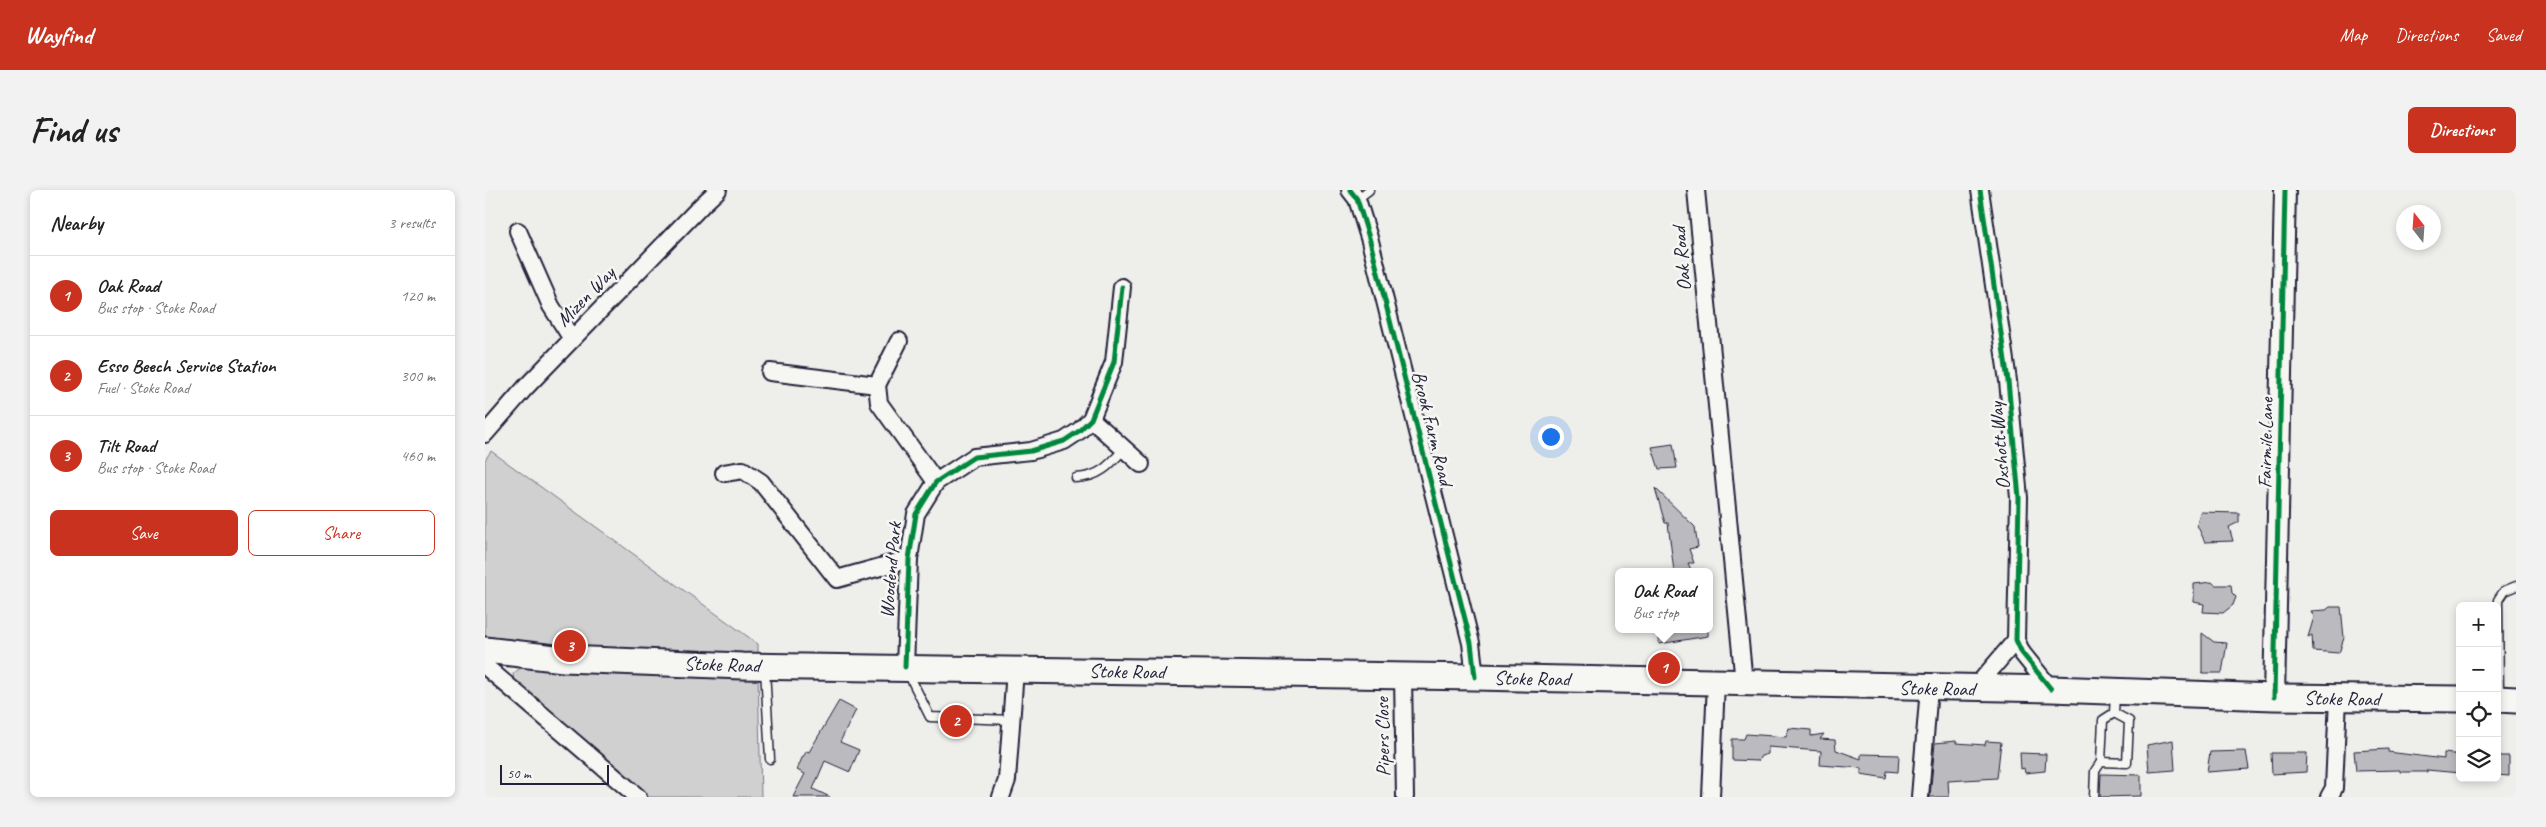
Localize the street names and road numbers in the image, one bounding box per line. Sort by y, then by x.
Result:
street label: Oak Road [1666,223,1697,292]
street label: Mizen Way [551,259,622,332]
street label: Brook Farm Road [1406,368,1460,491]
street label: Fairmile Lane [2252,396,2279,489]
street label: Oxshott Way [1983,399,2016,491]
street label: Woodend Park [874,519,907,619]
street label: Stoke Road [684,651,764,678]
street label: Stoke Road [1089,658,1168,685]
street label: Stoke Road [1494,665,1573,692]
street label: Stoke Road [1899,675,1978,702]
street label: Stoke Road [2304,685,2383,712]
street label: Pipers Close [1369,696,1396,777]

